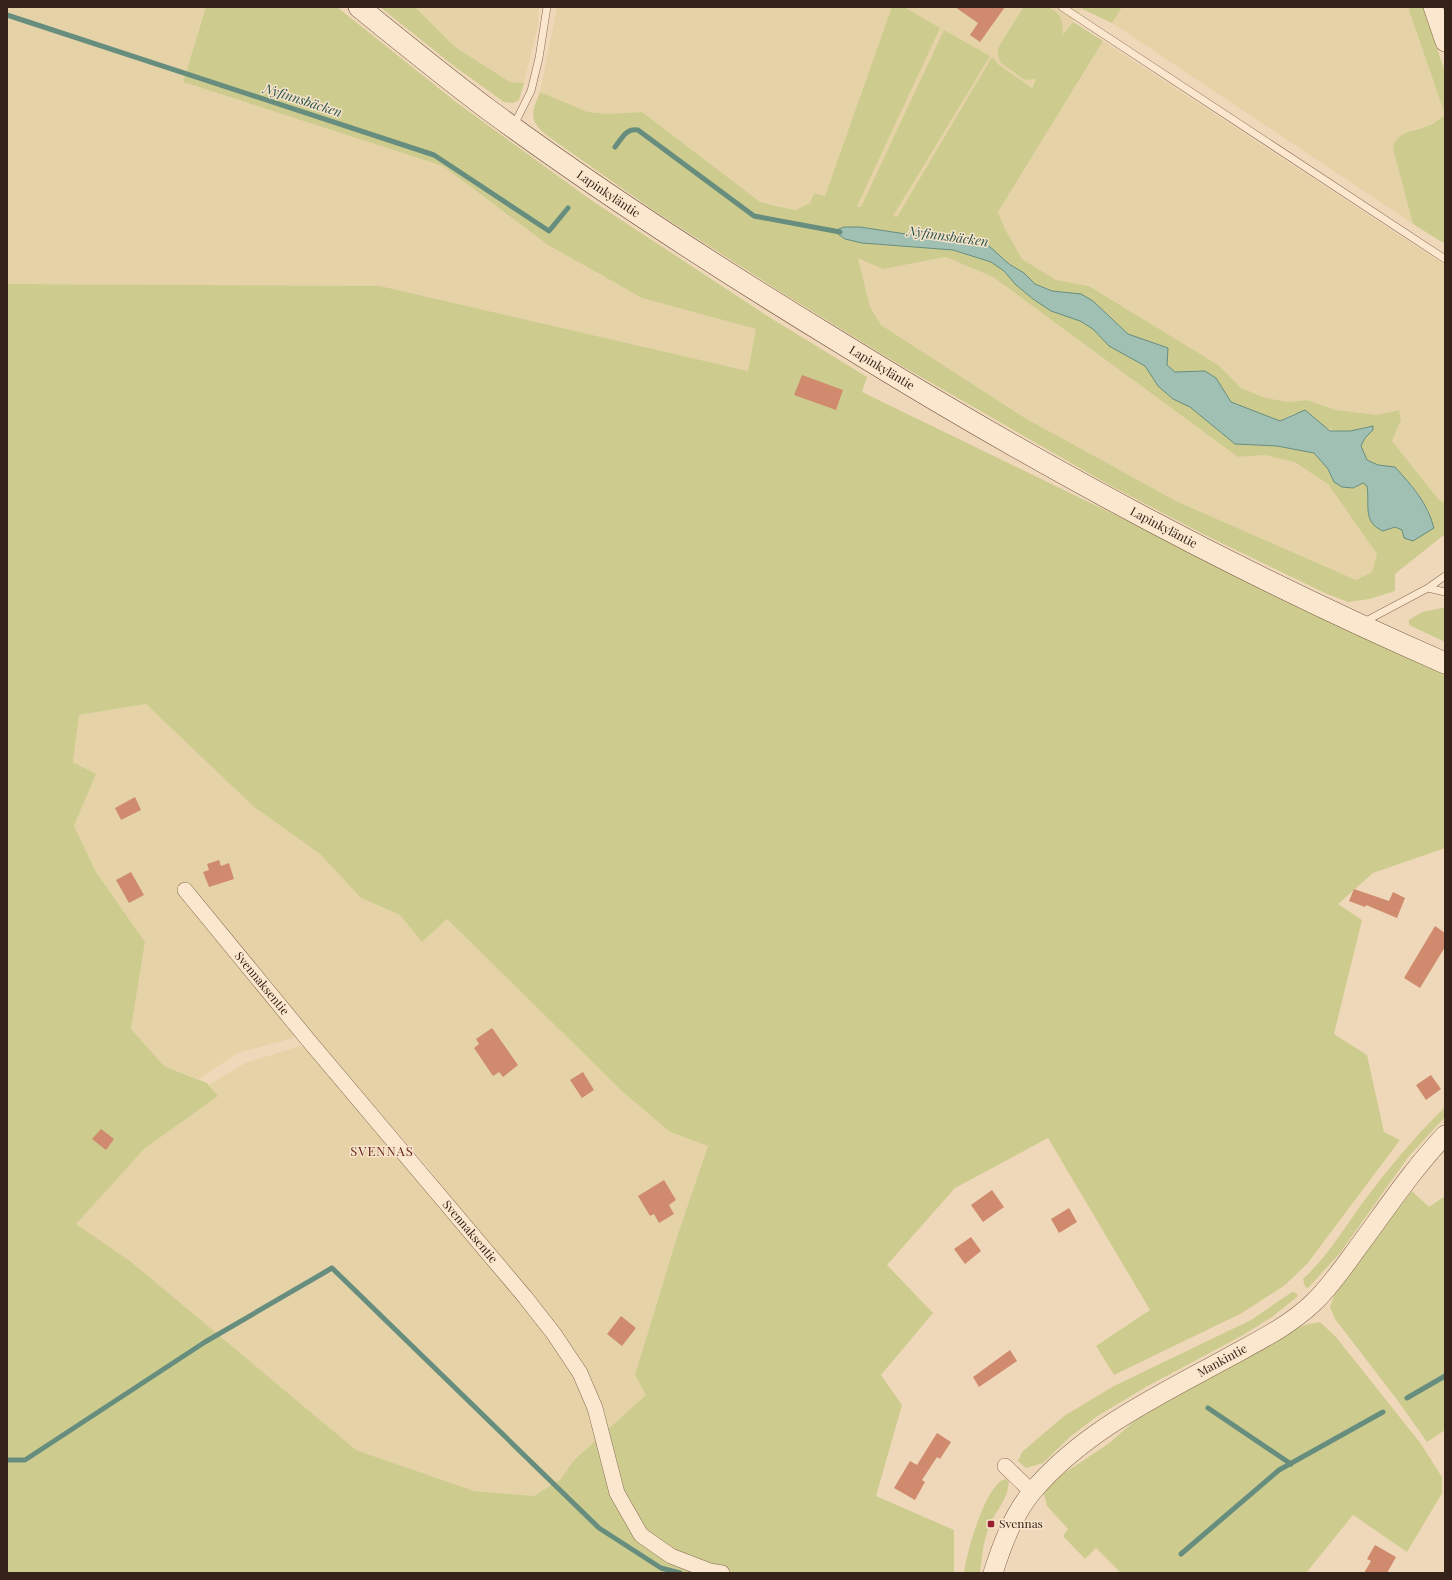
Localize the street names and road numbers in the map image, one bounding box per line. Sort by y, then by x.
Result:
street label: Lapinkyläntie [574,166,644,221]
street label: Lapinkyläntie [847,341,918,393]
street label: Lapinkyläntie [1128,503,1200,551]
street label: Svennaksentie [232,948,293,1018]
street label: Svennaksentie [440,1196,502,1266]
street label: Mankintie [1194,1340,1250,1380]

